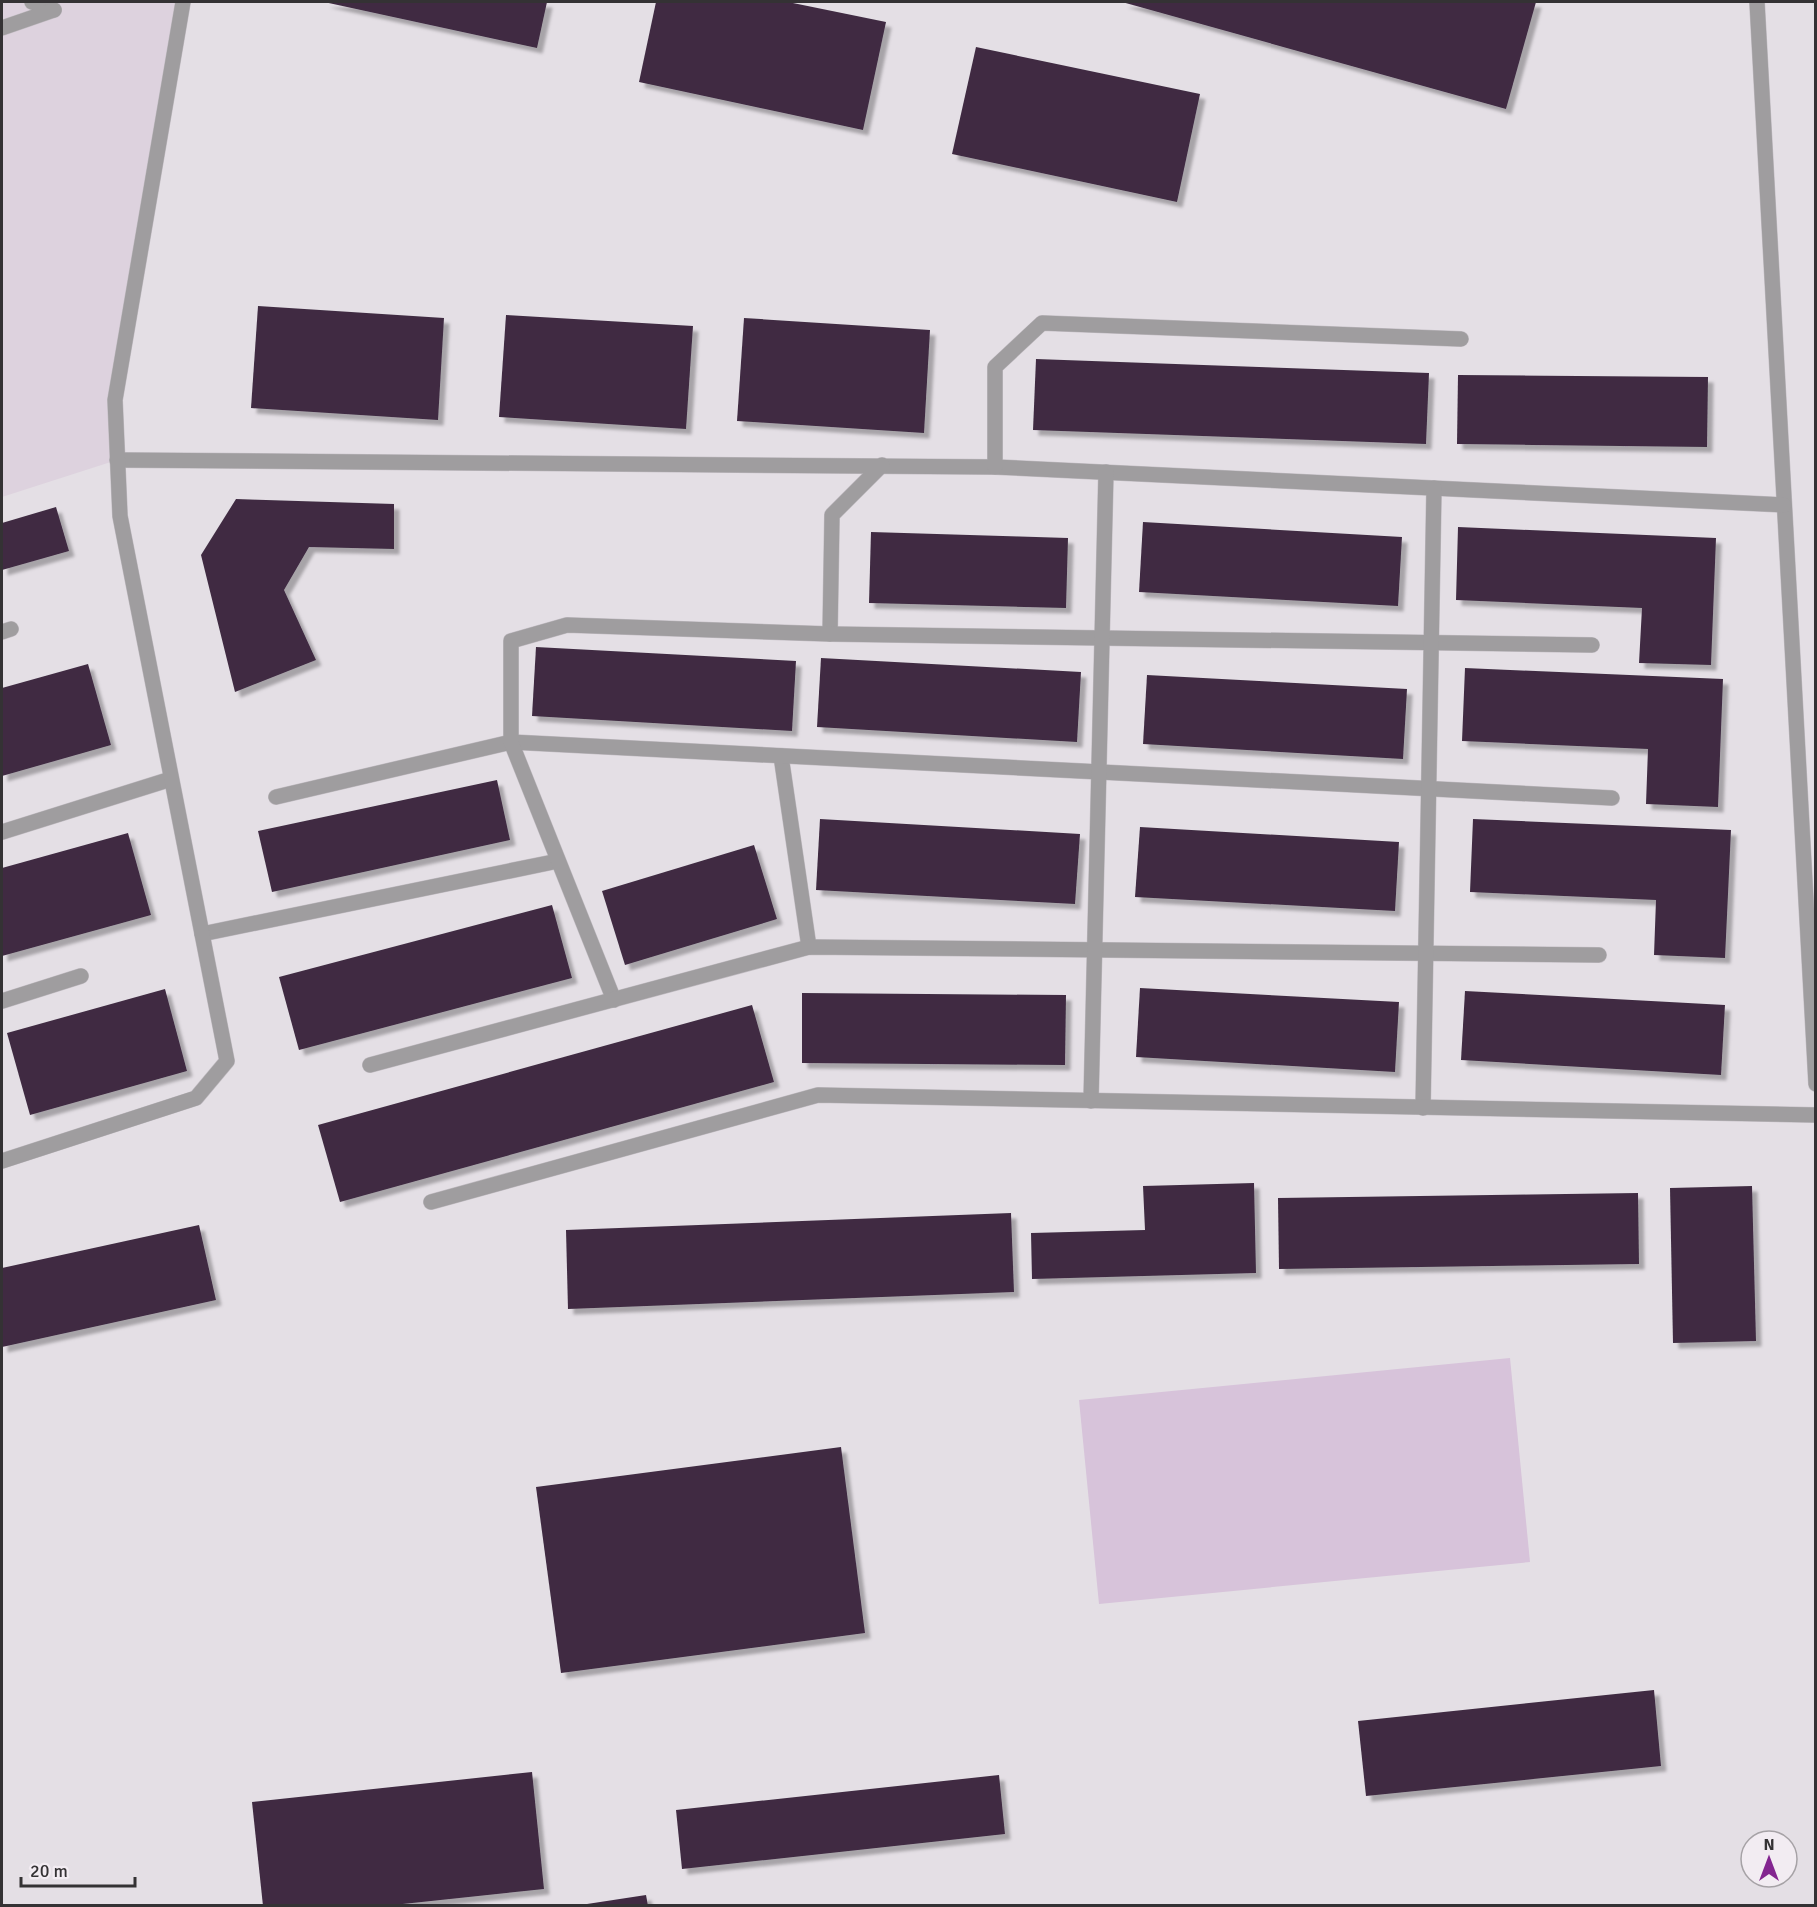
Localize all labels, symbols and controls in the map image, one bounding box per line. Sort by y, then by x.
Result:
north arrow [1739,1829,1799,1889]
text: N [1763,1835,1775,1855]
scale bar [21,1850,135,1888]
text: 20 m [30,1860,68,1882]

